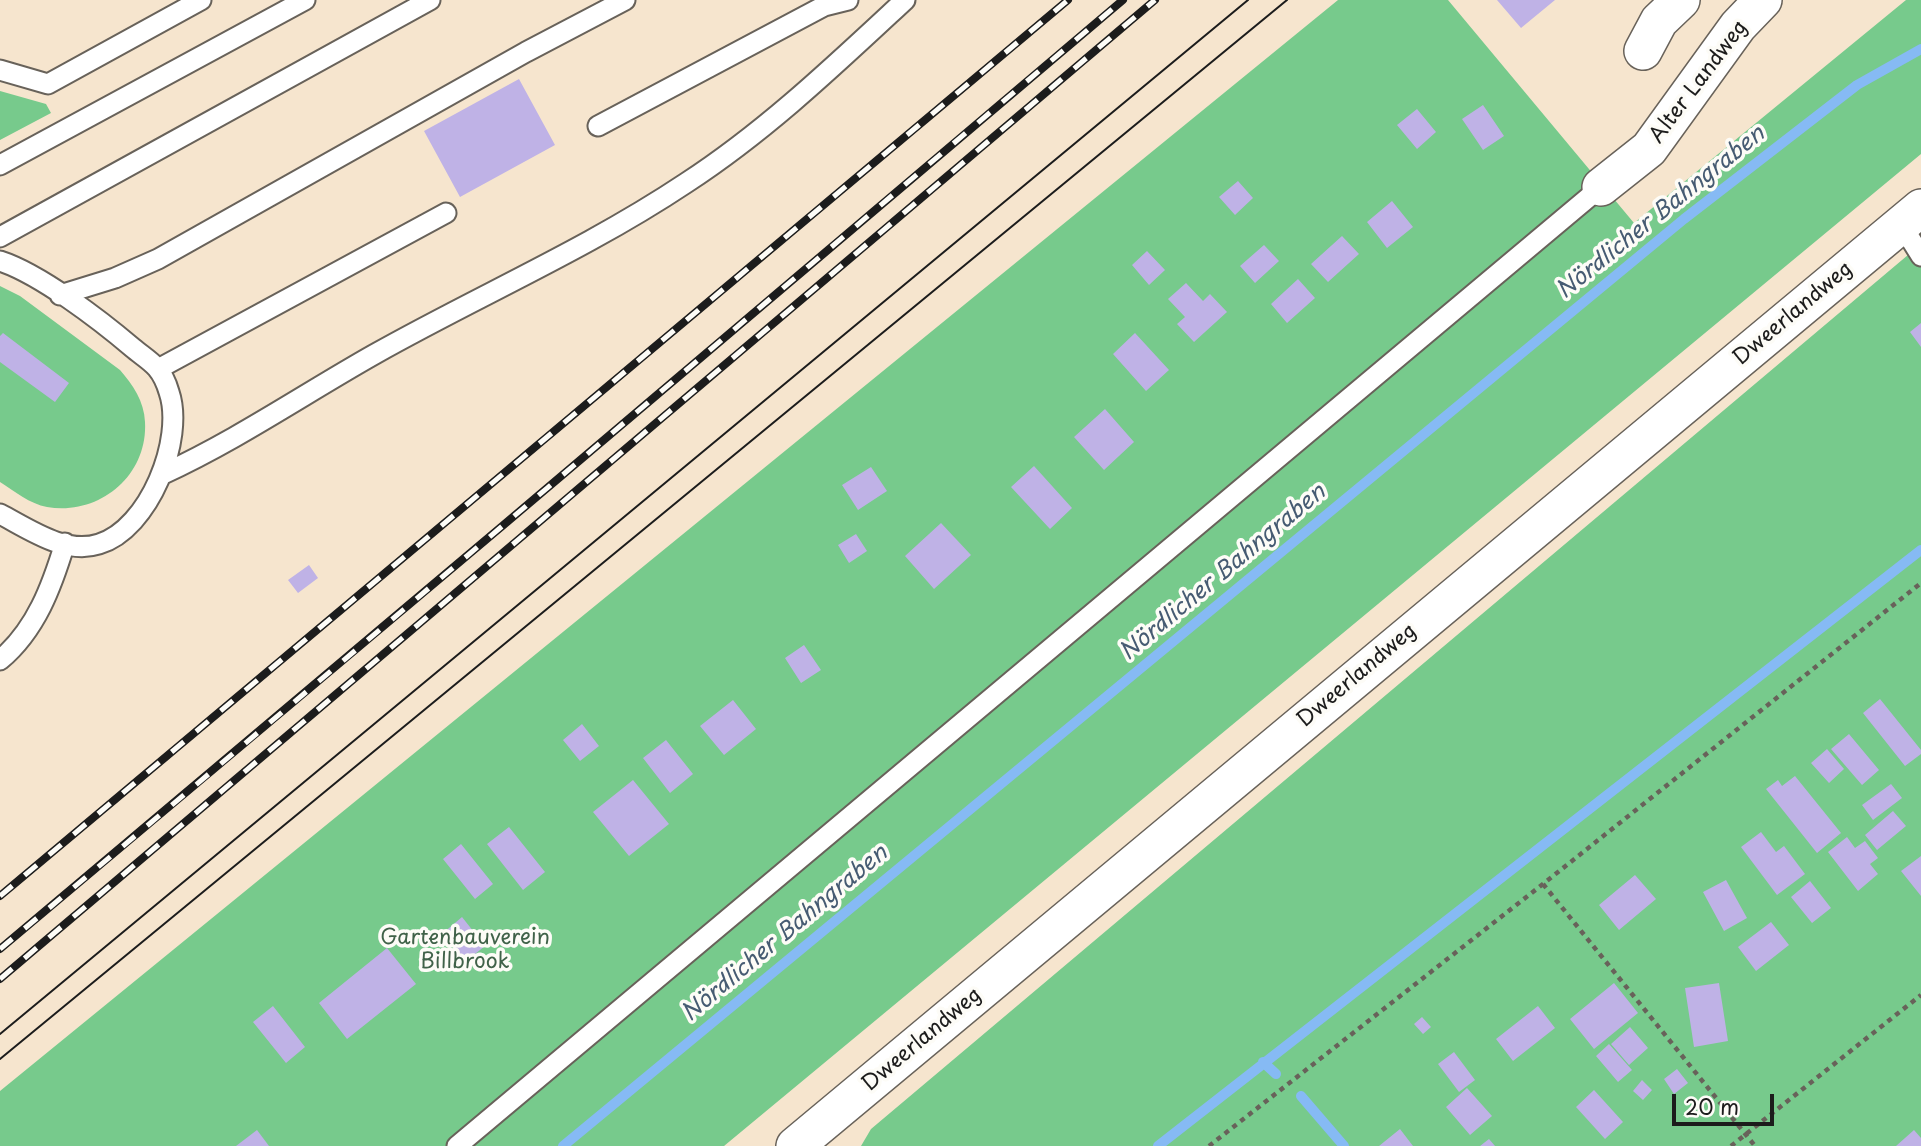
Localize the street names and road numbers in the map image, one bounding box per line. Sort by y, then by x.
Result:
street label: Alter Landweg [1645,16,1753,148]
street label: Dweerlandweg [1728,257,1858,371]
street label: Dweerlandweg [1292,619,1422,733]
street label: Dweerlandweg [857,983,987,1097]

